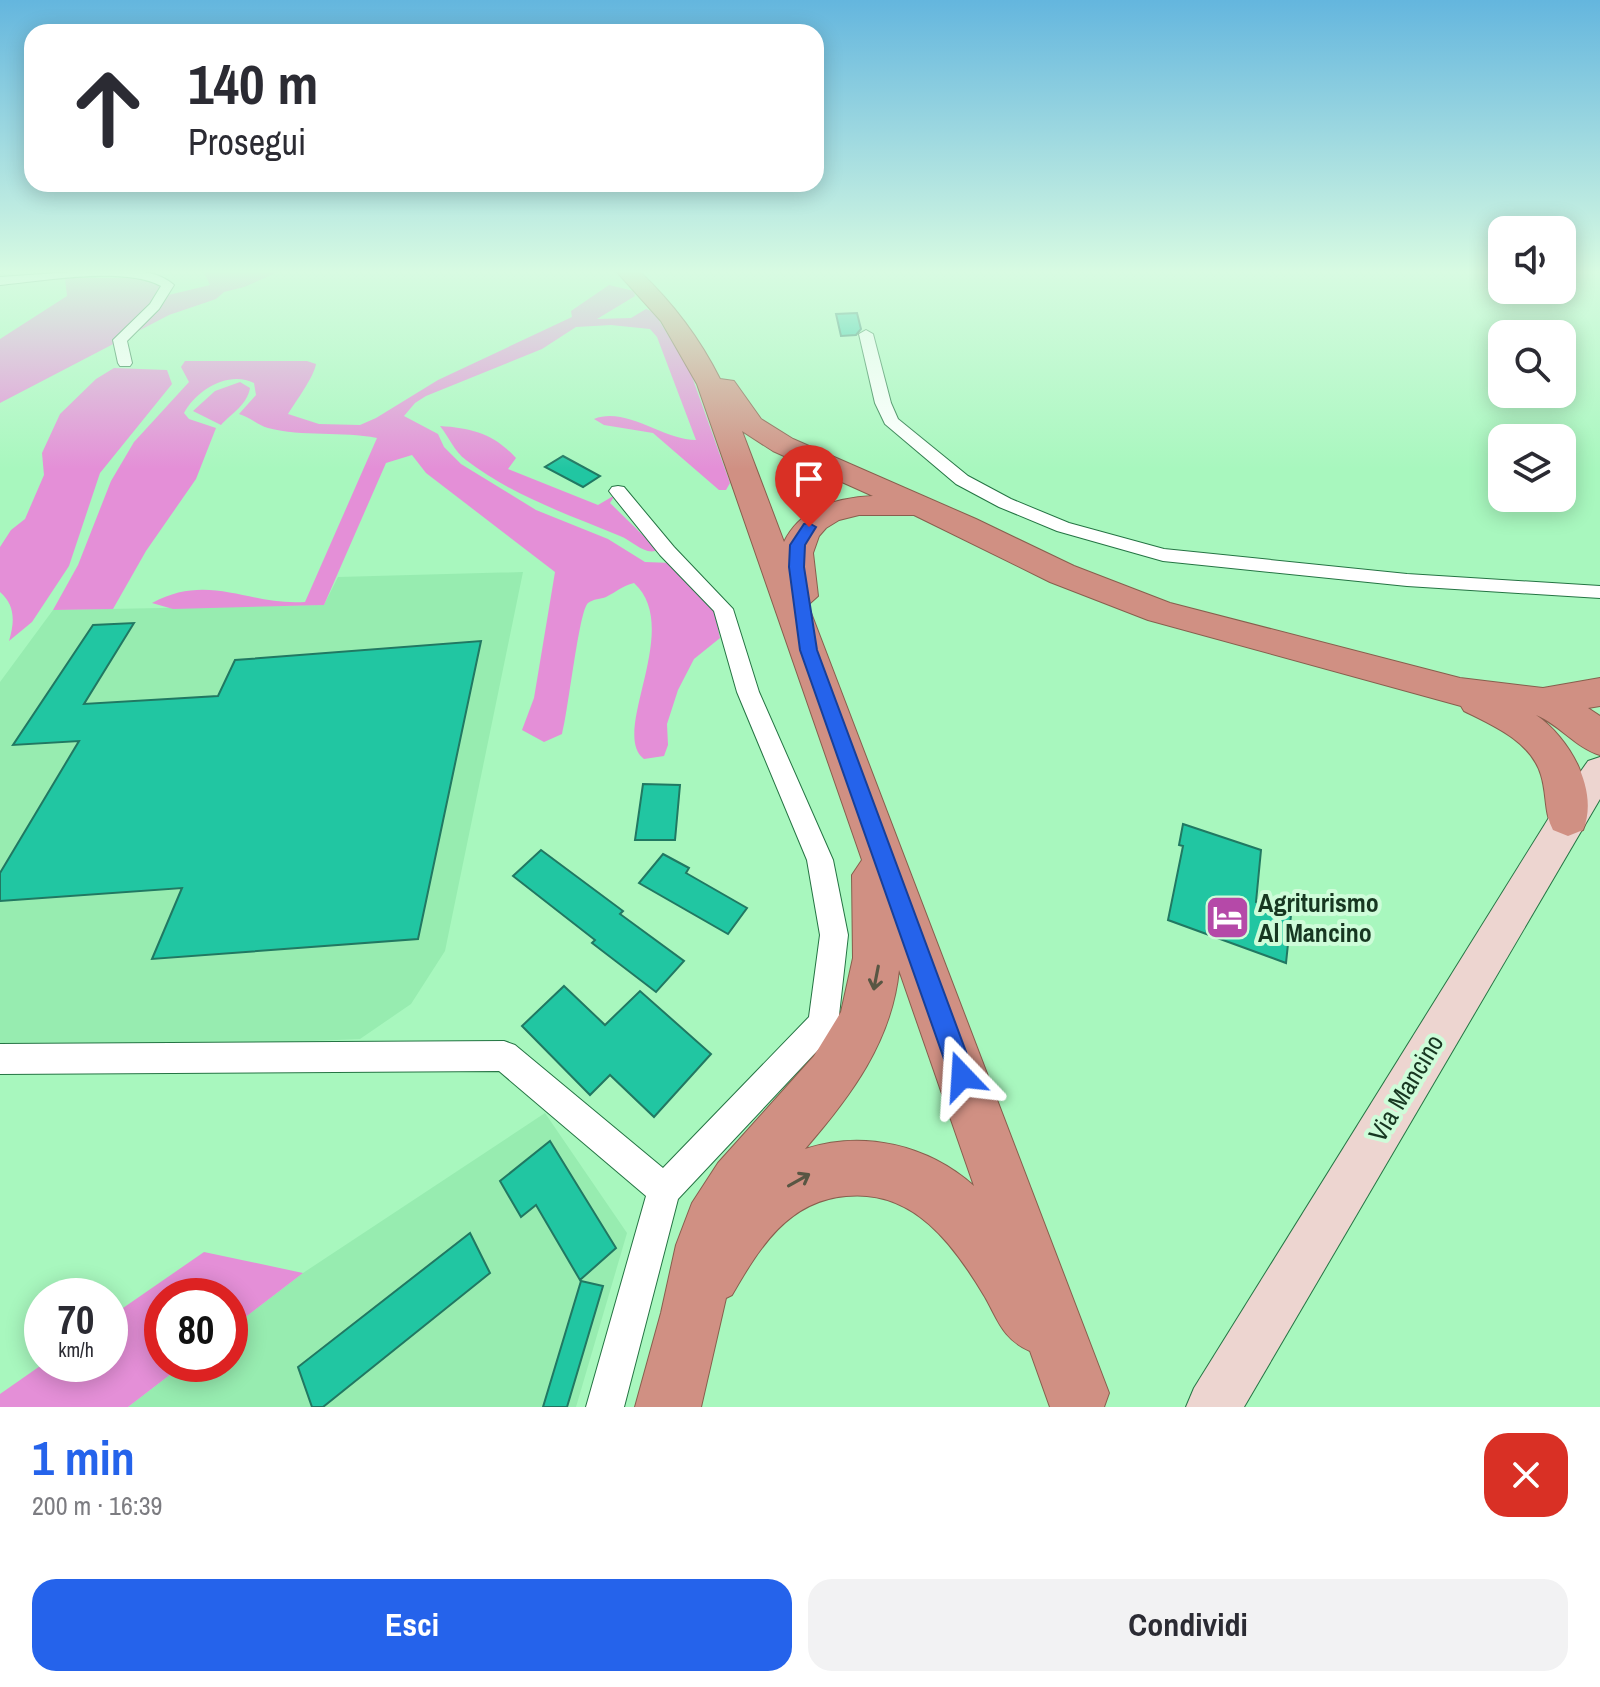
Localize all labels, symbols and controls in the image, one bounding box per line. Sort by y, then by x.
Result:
text: 140 m [188,46,318,121]
icon: ahead [56,56,160,160]
text: Prosegui [188,118,306,166]
map controls [1488,216,1576,512]
button: sound [1488,216,1576,304]
button: search [1488,320,1576,408]
button: layers [1488,424,1576,512]
pin [775,445,843,527]
icon: arrive [787,457,831,501]
place label: Agriturismo Al Mancino [1258,885,1379,950]
hotel icon: Agriturismo Al Mancino [1203,894,1251,942]
one-way arrow [868,964,883,990]
street label: Via Mancino [1360,1028,1451,1148]
position arrow [920,1034,1004,1118]
one-way arrow [787,1172,810,1188]
speed limit sign: 80 [144,1278,248,1382]
text: 70 [58,1293,94,1346]
text: km/h [58,1336,94,1363]
text: 1 min [32,1425,135,1490]
button: close [1484,1433,1568,1517]
text: 200 m · 16:39 [32,1488,162,1523]
button: Esci [32,1579,792,1671]
button: Condividi [808,1579,1568,1671]

